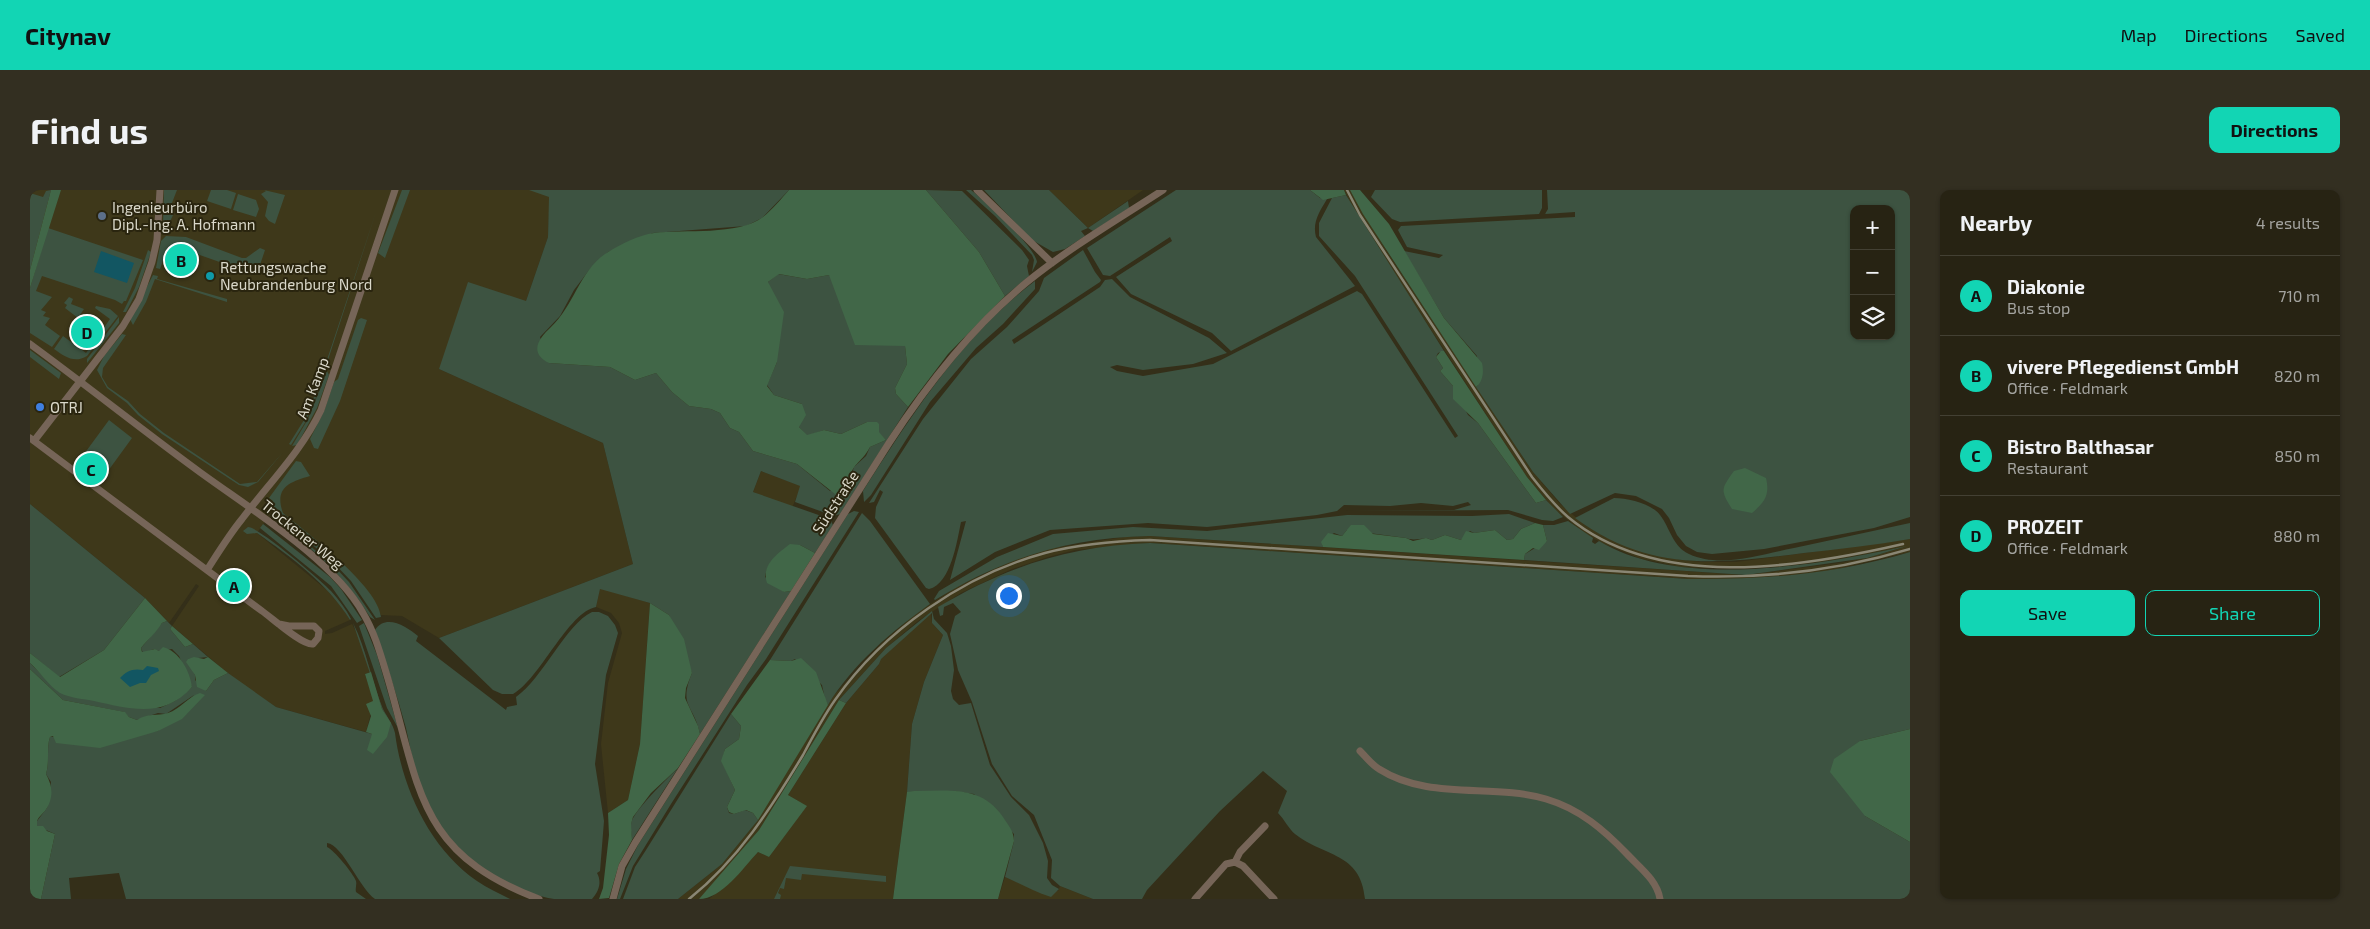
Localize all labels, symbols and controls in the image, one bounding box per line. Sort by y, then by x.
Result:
text: Citynav [25,21,111,50]
text: Map [2120,24,2157,46]
text: Directions [2185,24,2268,46]
text: Saved [2296,24,2345,46]
button: Directions [2209,107,2340,153]
text: Find us [30,109,148,151]
place label: Ingenieurbüro Dipl.-Ing. A. Hofmann [112,198,256,233]
map controls [1850,205,1895,340]
button: + [1850,205,1895,250]
marker: Ingenieurbüro Dipl.-Ing. A. Hofmann [96,210,108,222]
text: Nearby [1960,210,2032,235]
text: 4 results [2256,213,2320,232]
pin: B [165,241,197,279]
button: − [1850,250,1895,295]
place label: Rettungswache Neubrandenburg Nord [220,258,372,293]
marker: Rettungswache Neubrandenburg Nord [204,270,216,282]
text: Diakonie [2007,275,2085,298]
text: A [1971,286,1981,305]
text: 710 m [2278,286,2320,305]
button: layers [1850,295,1895,340]
text: Bus stop [2007,298,2070,317]
pin: D [71,313,103,351]
street label: Am Kamp [292,355,332,421]
text: vivere Pflegedienst GmbH [2007,355,2239,378]
text: B [1971,366,1981,385]
text: 820 m [2274,366,2320,385]
text: Office · Feldmark [2007,378,2128,397]
place label: OTRJ [50,398,83,416]
marker: OTRJ [34,401,46,413]
text: Bistro Balthasar [2007,435,2154,458]
text: C [1971,446,1981,465]
text: 850 m [2274,446,2320,465]
pin: C [75,450,107,488]
text: Restaurant [2007,458,2088,477]
street label: Südstraße [808,467,862,537]
street label: Trockener Weg [258,495,348,573]
text: PROZEIT [2007,515,2083,538]
text: D [1971,526,1981,545]
text: 880 m [2273,526,2320,545]
text: Office · Feldmark [2007,538,2128,557]
pin: A [218,567,250,605]
your location [996,583,1022,609]
button: Save [1960,590,2135,636]
button: Share [2145,590,2320,636]

